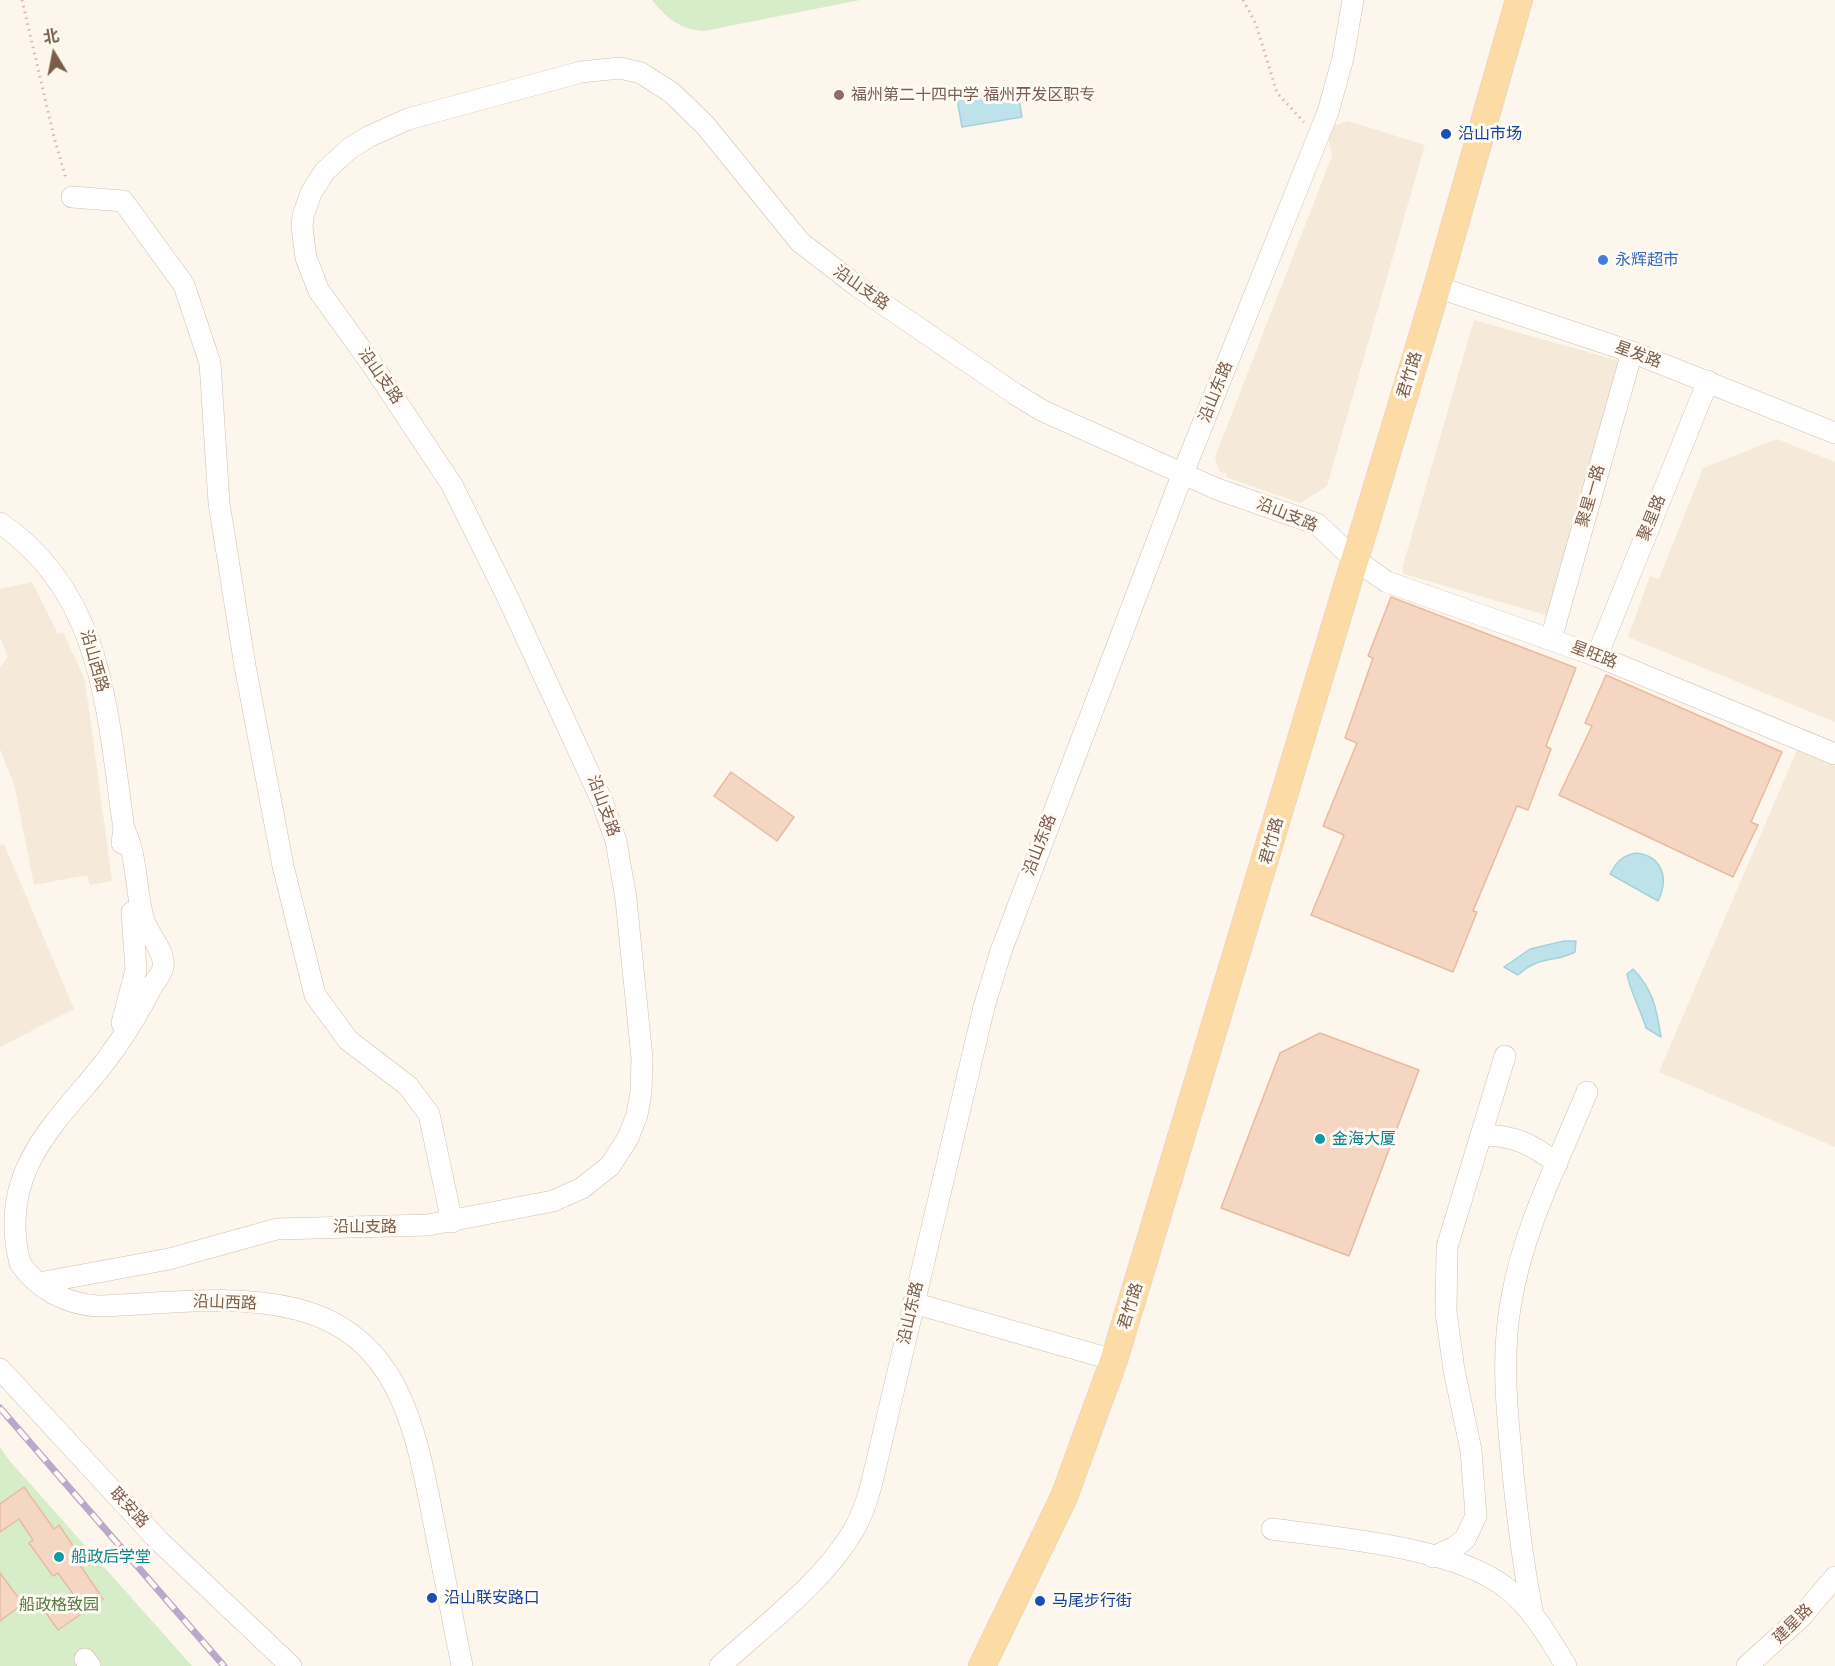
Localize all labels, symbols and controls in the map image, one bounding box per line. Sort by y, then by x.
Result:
north arrow [24,24,84,84]
text: 北 [41,24,61,48]
place label: 福州第二十四中学 福州开发区职专 [851,85,1095,105]
marker: 福州第二十四中学 福州开发区职专 [832,88,846,102]
place label: 沿山市场 [1458,124,1522,144]
marker: 沿山市场 [1439,127,1453,141]
place label: 永辉超市 [1615,250,1679,270]
marker: 永辉超市 [1596,253,1610,267]
street label: 沿山支路 [829,262,893,314]
street label: 星发路 [1612,338,1664,372]
street label: 沿山支路 [354,344,406,408]
street label: 君竹路 [1394,349,1426,401]
street label: 沿山东路 [1195,359,1237,425]
street label: 聚星一路 [1573,463,1609,529]
street label: 聚星路 [1634,492,1670,544]
street label: 沿山支路 [1254,494,1320,536]
street label: 沿山西路 [76,628,112,694]
street label: 星旺路 [1568,637,1620,673]
street label: 沿山支路 [583,773,623,839]
street label: 沿山东路 [1020,812,1060,878]
street label: 君竹路 [1256,815,1288,867]
place label: 金海大厦 [1332,1129,1396,1149]
marker: 金海大厦 [1313,1132,1327,1146]
street label: 沿山支路 [333,1217,397,1237]
street label: 沿山东路 [894,1280,928,1346]
street label: 君竹路 [1115,1280,1147,1332]
street label: 沿山西路 [193,1292,257,1314]
street label: 联安路 [106,1484,152,1532]
place label: 船政后学堂 [71,1547,151,1567]
marker: 船政后学堂 [52,1550,66,1564]
place label: 沿山联安路口 [444,1588,540,1608]
marker: 沿山联安路口 [425,1591,439,1605]
place label: 马尾步行街 [1052,1591,1132,1611]
marker: 马尾步行街 [1033,1594,1047,1608]
park label: 船政格致园 [19,1595,99,1615]
street label: 建星路 [1769,1600,1817,1648]

